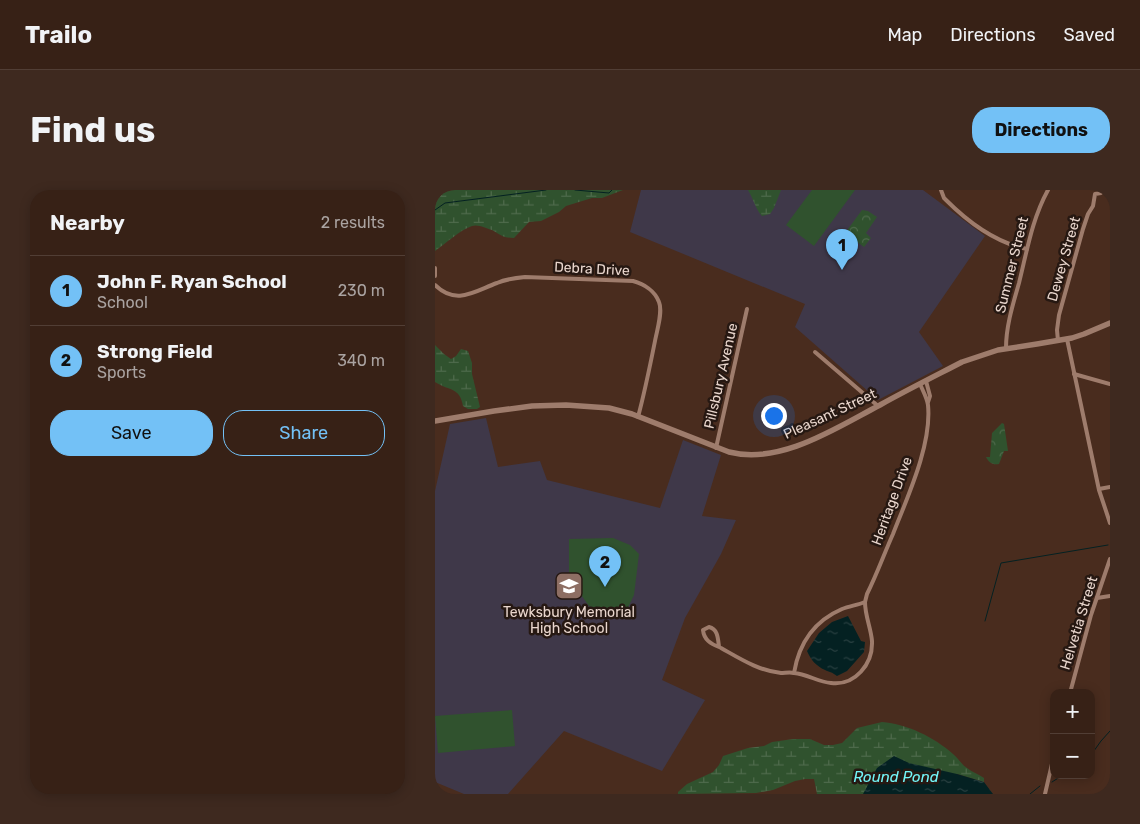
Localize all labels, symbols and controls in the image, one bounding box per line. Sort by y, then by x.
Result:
text: Trailo [25,21,92,49]
text: Map [887,24,922,46]
text: Directions [950,24,1036,46]
text: Saved [1064,24,1115,46]
button: Directions [972,107,1110,153]
text: Find us [30,109,155,151]
text: Nearby [50,210,125,235]
text: 2 results [321,213,385,232]
street label: Dewey Street [1044,214,1084,303]
street label: Summer Street [992,215,1032,315]
pin: 1 [826,229,858,270]
street label: Debra Drive [554,259,630,279]
text: John F. Ryan School [97,270,287,293]
text: 1 [62,281,70,300]
text: 230 m [338,281,385,300]
text: School [97,293,148,312]
street label: Pillsbury Avenue [701,321,741,430]
text: Strong Field [97,340,213,363]
text: 2 [61,351,71,370]
text: 340 m [337,351,385,370]
text: Sports [97,363,146,382]
street label: Pleasant Street [781,385,880,443]
your location [761,403,787,429]
button: Save [50,410,213,456]
button: Share [223,410,385,456]
street label: Heritage Drive [868,454,916,548]
pin: 2 [589,546,621,587]
school or university icon: Tewksbury Memorial High School [554,571,584,601]
street label: Helvetia Street [1057,574,1101,672]
place label: Tewksbury Memorial High School [503,604,635,637]
map controls [1050,689,1095,779]
button: + [1050,689,1095,734]
button: − [1050,734,1095,779]
water label: Round Pond [853,768,940,786]

